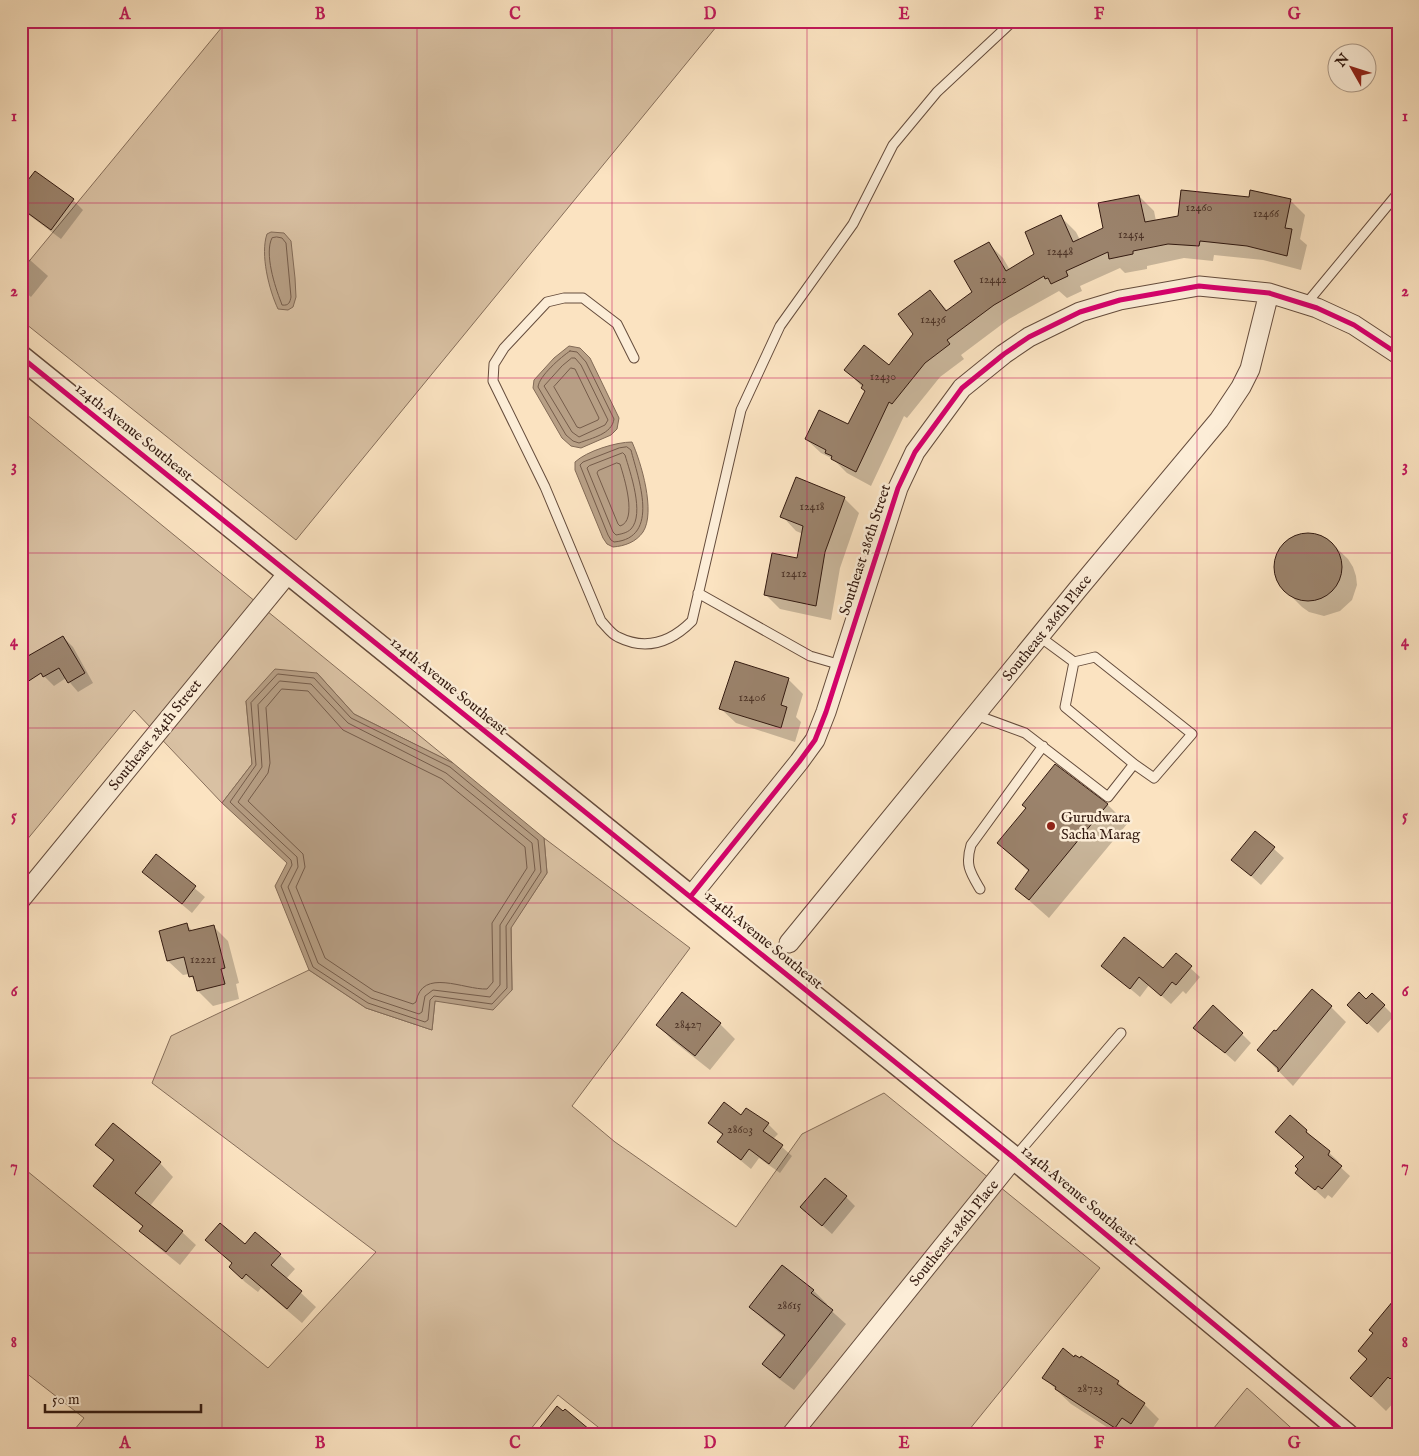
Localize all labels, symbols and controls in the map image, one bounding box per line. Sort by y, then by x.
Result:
text: A [119,5,132,25]
text: B [315,5,326,25]
text: C [509,5,521,25]
text: D [704,5,717,25]
text: E [898,5,910,25]
text: F [1094,5,1105,25]
text: G [1288,5,1301,25]
north arrow [1326,42,1376,92]
text: N [1331,50,1353,72]
text: 1 [11,107,17,127]
text: 1 [1402,107,1408,127]
house number: 12460 [1186,200,1213,215]
house number: 12466 [1253,206,1280,221]
house number: 12454 [1118,227,1144,242]
house number: 12448 [1047,244,1074,259]
house number: 12442 [979,272,1007,287]
text: 2 [10,282,18,302]
text: 2 [1401,282,1409,302]
house number: 12436 [920,312,947,327]
house number: 12430 [870,369,896,384]
street label: 124th Avenue Southeast [71,379,197,485]
text: 3 [11,457,17,477]
text: 3 [1402,457,1408,477]
street label: Southeast 286th Street [835,482,895,618]
house number: 12418 [799,499,825,514]
house number: 12412 [781,566,807,581]
street label: Southeast 286th Place [998,571,1096,685]
text: 4 [10,632,19,652]
text: 4 [1401,632,1410,652]
street label: 124th Avenue Southeast [386,633,512,739]
street label: Southeast 284th Street [104,676,206,794]
house number: 12406 [739,690,766,705]
text: 5 [11,807,17,827]
text: 5 [1402,807,1408,827]
place label: Gurudwara Sacha Marag [1061,808,1141,844]
marker: Gurudwara Sacha Marag [1045,820,1057,832]
street label: 124th Avenue Southeast [701,887,827,993]
house number: 12221 [190,952,216,967]
text: 6 [11,982,19,1002]
text: 6 [1402,982,1410,1002]
house number: 28427 [674,1017,702,1032]
house number: 28603 [727,1122,753,1137]
street label: 124th Avenue Southeast [1017,1141,1141,1249]
text: 7 [10,1157,18,1177]
text: 7 [1401,1157,1409,1177]
street label: Southeast 286th Place [905,1176,1003,1290]
house number: 28615 [777,1298,802,1313]
text: 8 [11,1333,17,1353]
text: 8 [1402,1333,1408,1353]
scale bar [45,1381,201,1413]
house number: 28723 [1077,1381,1103,1396]
text: 50 m [52,1390,80,1409]
text: A [119,1434,132,1454]
text: B [315,1434,326,1454]
text: C [509,1434,521,1454]
text: D [704,1434,717,1454]
text: E [898,1434,910,1454]
text: F [1094,1434,1105,1454]
text: G [1288,1434,1301,1454]

